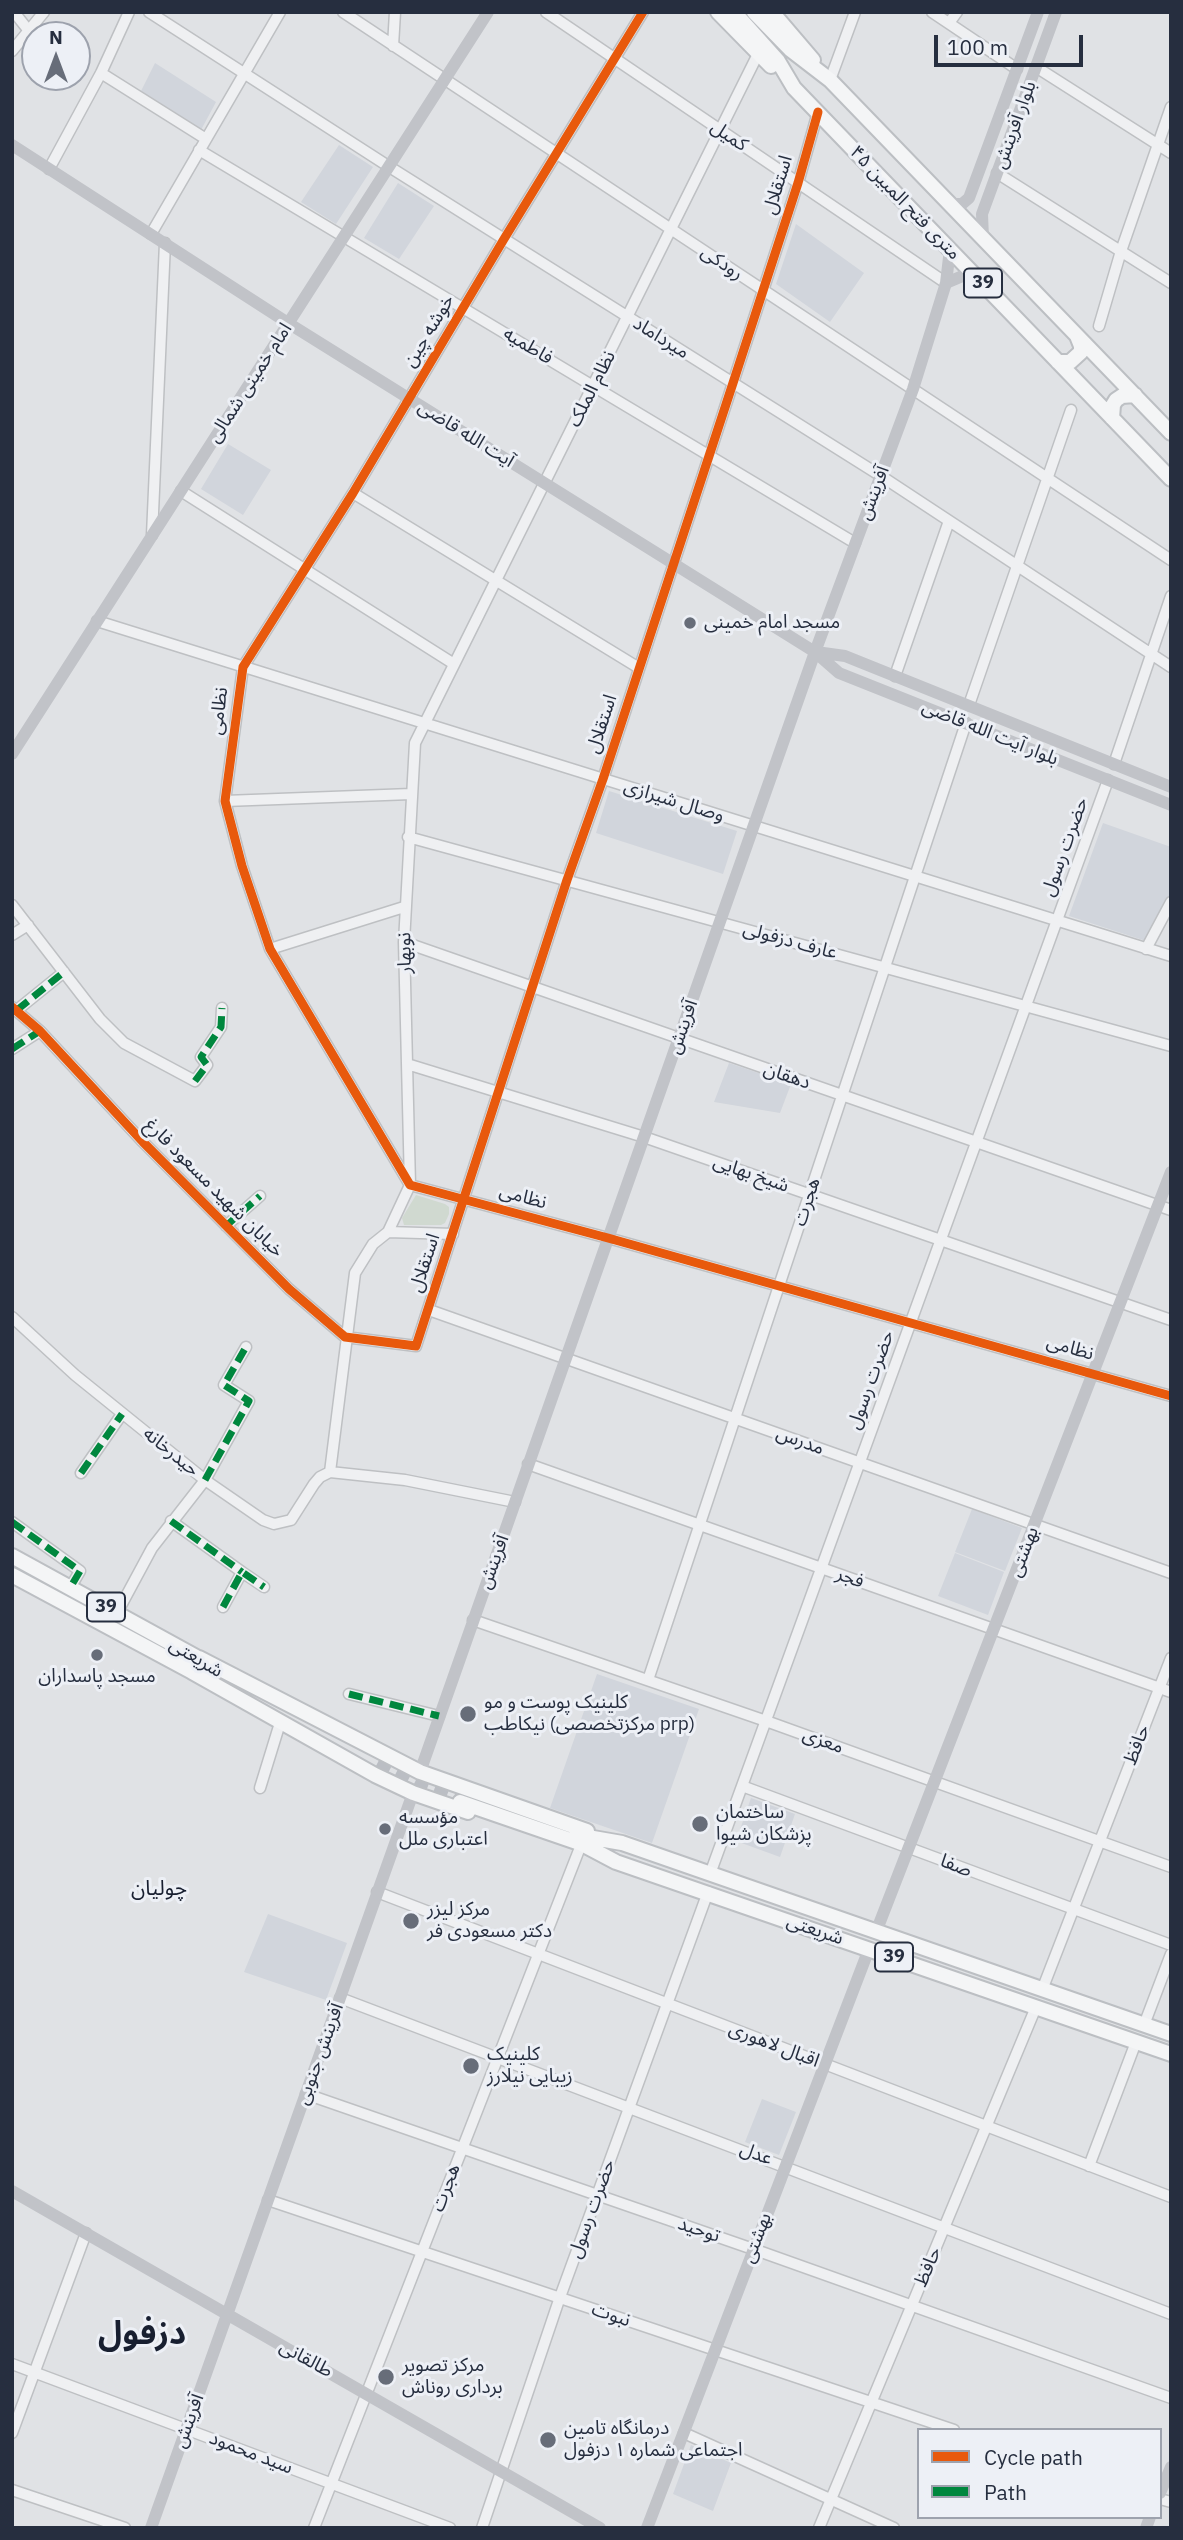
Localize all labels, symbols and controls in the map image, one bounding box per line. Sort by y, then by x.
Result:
north arrow [21,21,91,91]
scale bar [938,21,1087,65]
text: N [49,25,63,49]
text: 100 m [947,33,1008,61]
street label: بلوار آفرینش [989,78,1041,172]
street label: کمیل [706,115,752,157]
street label: ۴۵ متری فتح المبین [845,141,965,265]
street label: استقلال [758,153,798,217]
street label: رودکی [696,241,748,285]
road number: 39 [964,268,1002,298]
street label: خوشه چین [398,290,460,372]
street label: میرداماد [629,312,693,364]
street label: امام خمینی شمالی [203,319,297,447]
street label: فاطمیه [499,322,557,370]
street label: نظام الملک [563,347,621,431]
street label: آیت الله قاضی [414,395,518,473]
street label: آفرینش [853,463,895,523]
place label: مسجد امام خمینی [704,612,840,634]
marker: مسجد امام خمینی [682,615,698,631]
street label: نظامی [205,686,233,736]
street label: استقلال [582,692,622,756]
street label: بلوار آیت الله قاضی [918,695,1062,771]
street label: وصال شیرازی [621,775,727,827]
street label: حضرت رسول [1037,794,1093,900]
street label: عارف دزفولی [740,918,840,964]
street label: نوبهار [393,932,417,974]
street label: آفرینش [663,997,703,1057]
street label: دهقان [761,1057,813,1095]
street label: خیابان شهید مسعود فارغ [140,1114,288,1262]
street label: شیخ بهایی [710,1150,792,1198]
street label: هجرت [789,1175,825,1229]
street label: نظامی [497,1180,549,1214]
street label: استقلال [405,1231,445,1295]
street label: حضرت رسول [843,1327,899,1433]
street label: نظامی [1044,1330,1096,1366]
street label: حیدرخانه [138,1422,204,1482]
street label: مدرس [773,1422,827,1460]
street label: بهشتی [1004,1524,1044,1580]
street label: آفرینش [474,1532,514,1592]
street label: فجر [833,1562,867,1594]
road number: 39 [87,1592,125,1622]
street label: شریعتی [165,1633,227,1683]
marker: مسجد پاسداران [89,1647,105,1663]
place label: مسجد پاسداران [38,1666,156,1688]
place label: کلینیک پوست و مو نیکاطب (مرکزتخصصی prp) [484,1692,695,1736]
marker: کلینیک پوست و مو نیکاطب (مرکزتخصصی prp) [458,1704,478,1724]
street label: حافظ [1119,1722,1155,1768]
street label: معزی [799,1723,847,1759]
place label: ساختمان پزشکان شیوا [716,1802,812,1846]
place label: مؤسسه اعتباری ملل [399,1807,488,1851]
marker: ساختمان پزشکان شیوا [690,1814,710,1834]
marker: مؤسسه اعتباری ملل [377,1821,393,1837]
street label: صفا [937,1850,975,1882]
district label: چولیان [131,1876,187,1902]
place label: مرکز لیزر دکتر مسعودی فر [427,1899,552,1943]
street label: شریعتی [784,1910,846,1950]
marker: مرکز لیزر دکتر مسعودی فر [401,1911,421,1931]
road number: 39 [875,1942,913,1971]
street label: آفرینش جنوبی [291,2000,349,2108]
street label: اقبال لاهوری [726,2017,822,2073]
place label: کلینیک زیبایی نیلارز [487,2044,573,2088]
marker: کلینیک زیبایی نیلارز [461,2056,481,2076]
street label: عدل [737,2137,775,2171]
street label: حضرت رسول [564,2156,620,2262]
street label: هجرت [427,2161,465,2215]
street label: بهشتی [737,2210,777,2266]
street label: توحید [675,2212,723,2248]
street label: حافظ [909,2244,947,2290]
street label: نبوت [589,2298,633,2332]
district label: دزفول [98,2314,186,2354]
street label: طالقانی [275,2335,337,2383]
place label: مرکز تصویر برداری روناش [402,2355,503,2399]
marker: مرکز تصویر برداری روناش [376,2367,396,2387]
street label: آفرینش [169,2391,209,2451]
place label: درمانگاه تامین اجتماعی شماره ۱ دزفول [564,2418,743,2462]
street label: سید محمود [206,2427,296,2479]
legend [917,2428,1162,2519]
marker: درمانگاه تامین اجتماعی شماره ۱ دزفول [538,2430,558,2450]
text: Cycle path [984,2443,1083,2471]
text: Path [984,2478,1027,2506]

